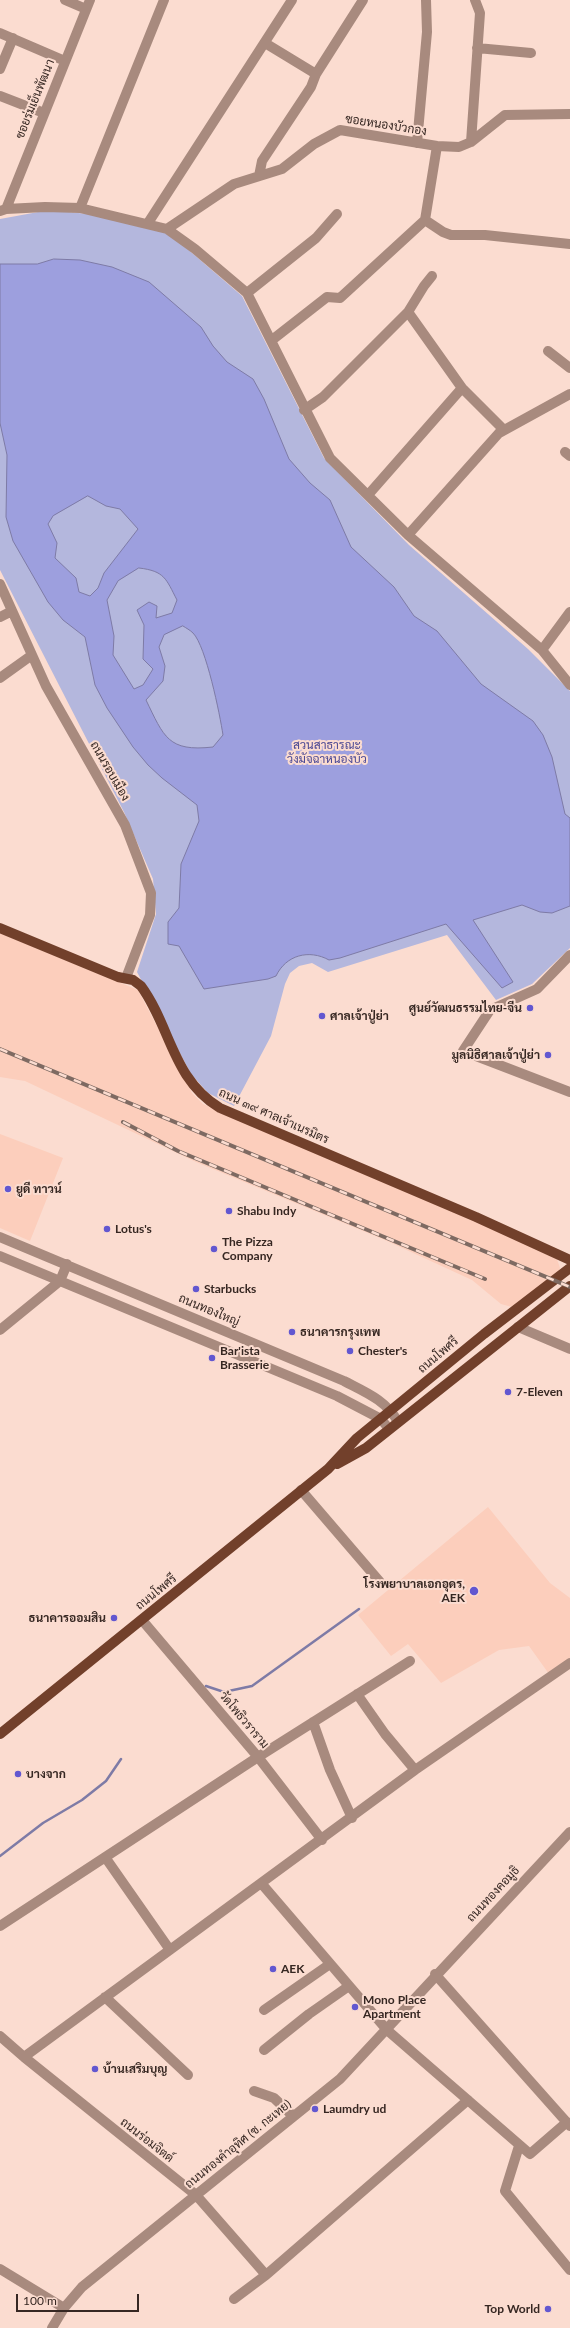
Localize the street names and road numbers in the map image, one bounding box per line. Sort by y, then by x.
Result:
street label: ซอยร่มเย็นพัฒนา [12,57,58,141]
street label: ซอยหนองบัวกอง [344,111,428,139]
street label: ถนนรอบเมือง [87,739,133,803]
street label: ถนน ๓๙ ศาลเจ้าเนรมิตร [217,1085,331,1147]
street label: ถนนทองใหญ่ [176,1291,242,1329]
street label: ถนนโพศรี [415,1334,461,1376]
street label: ถนนโพศรี [133,1571,179,1613]
street label: วัดโพธิวราราม [216,1689,272,1751]
street label: ถนนทองคอมูธิ [464,1863,522,1925]
street label: ถนนทองคำอุทิศ (ซ. กะเทย) [182,2097,294,2191]
street label: ถนนร่อมจิตต์ [117,2115,177,2165]

